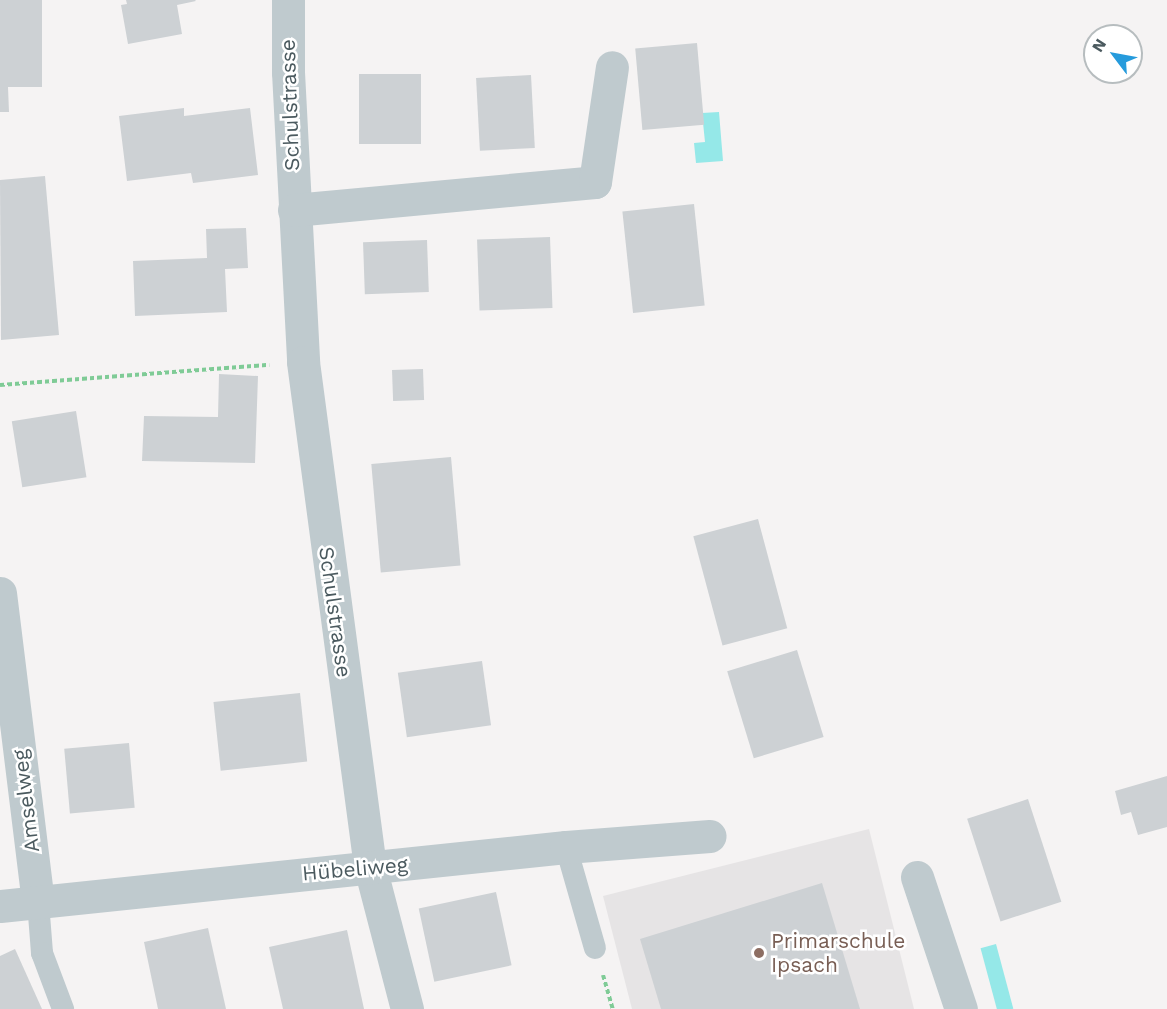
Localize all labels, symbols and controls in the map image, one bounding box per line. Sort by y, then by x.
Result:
north arrow [1083,24,1143,84]
text: N [1088,35,1110,55]
street label: Schulstrasse [275,39,305,171]
street label: Schulstrasse [313,545,357,679]
street label: Amselweg [7,748,45,854]
street label: Hübeliweg [301,852,409,886]
place label: Primarschule Ipsach [771,928,905,978]
marker: Primarschule Ipsach [752,946,766,960]

